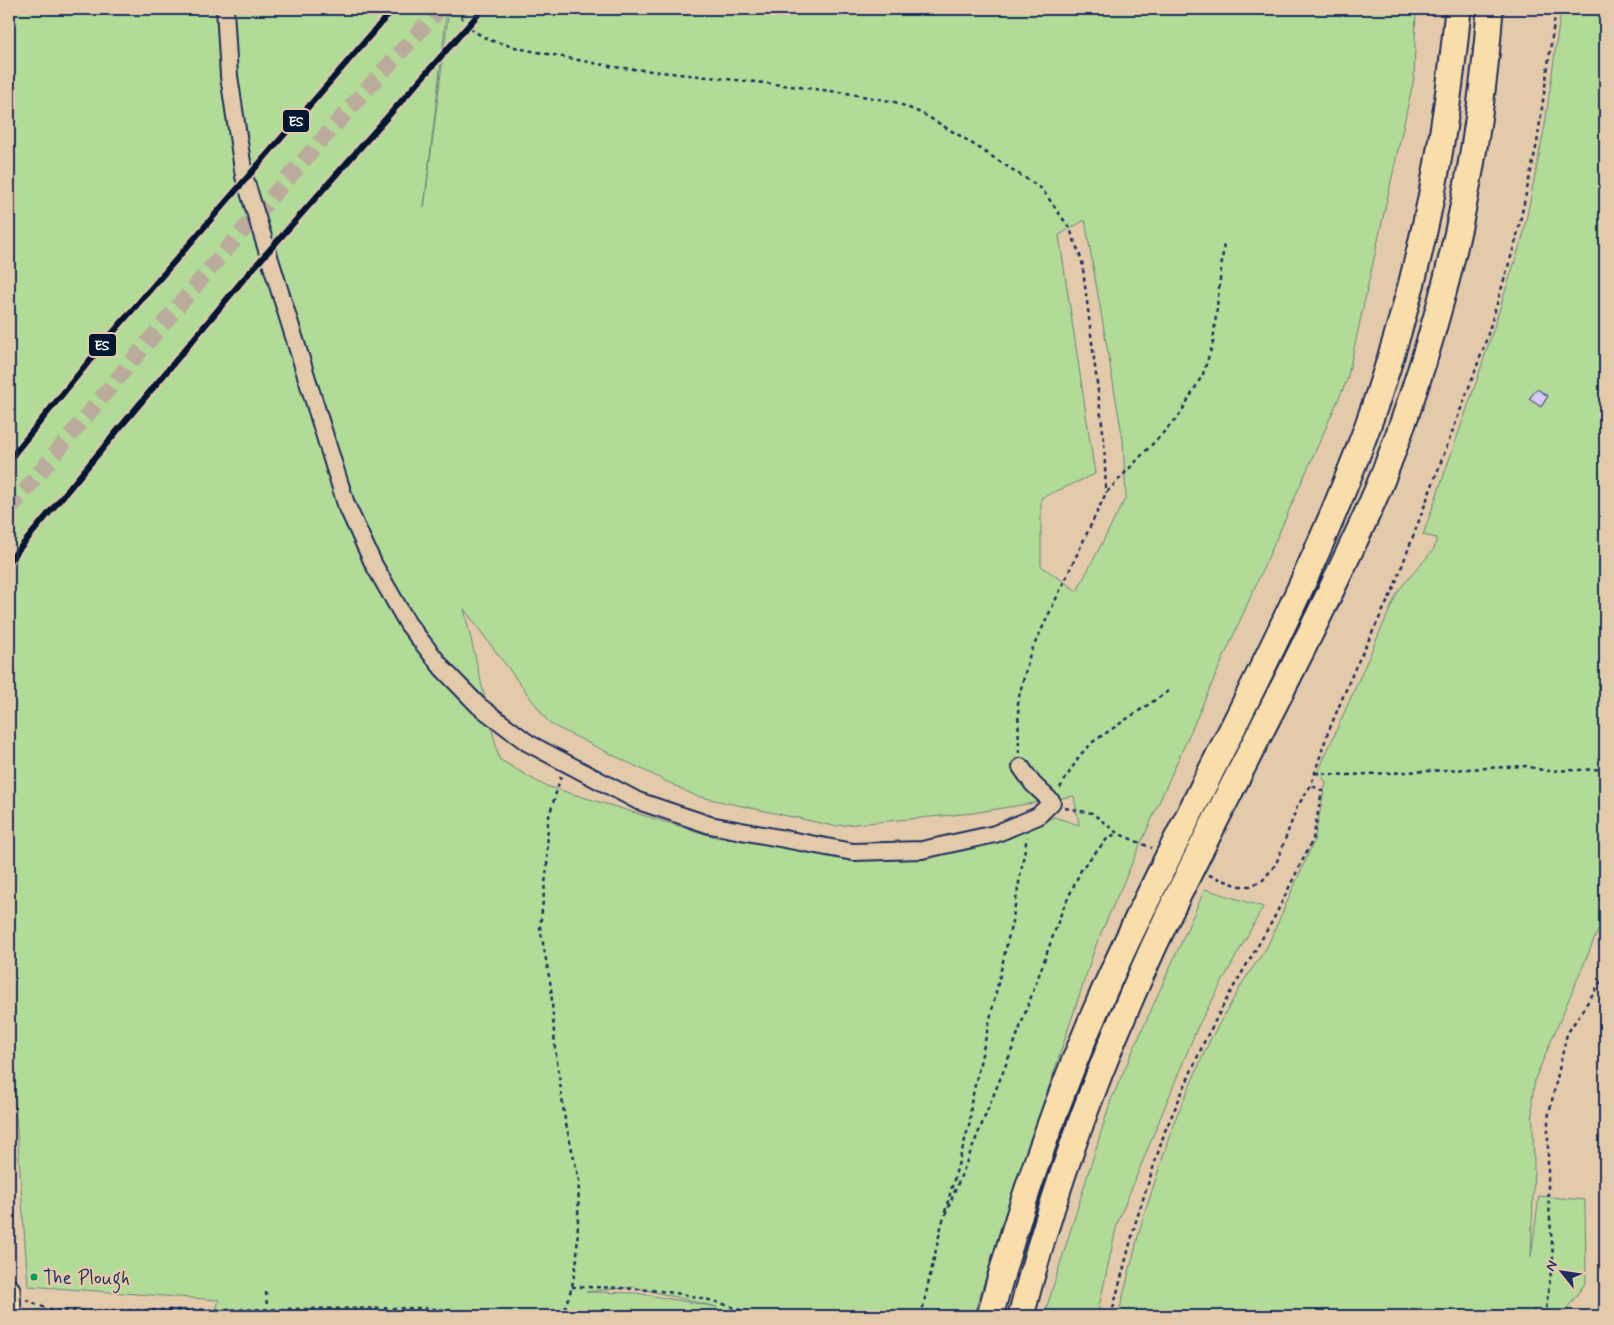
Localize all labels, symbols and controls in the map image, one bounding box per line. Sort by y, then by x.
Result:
line badge: ES [282,109,310,133]
text: ES [288,113,304,131]
line badge: ES [88,333,117,357]
text: ES [94,337,110,355]
north arrow [1536,1248,1586,1298]
text: N [1541,1257,1562,1275]
place label: The Plough [43,1266,130,1294]
marker: The Plough [29,1272,39,1282]

